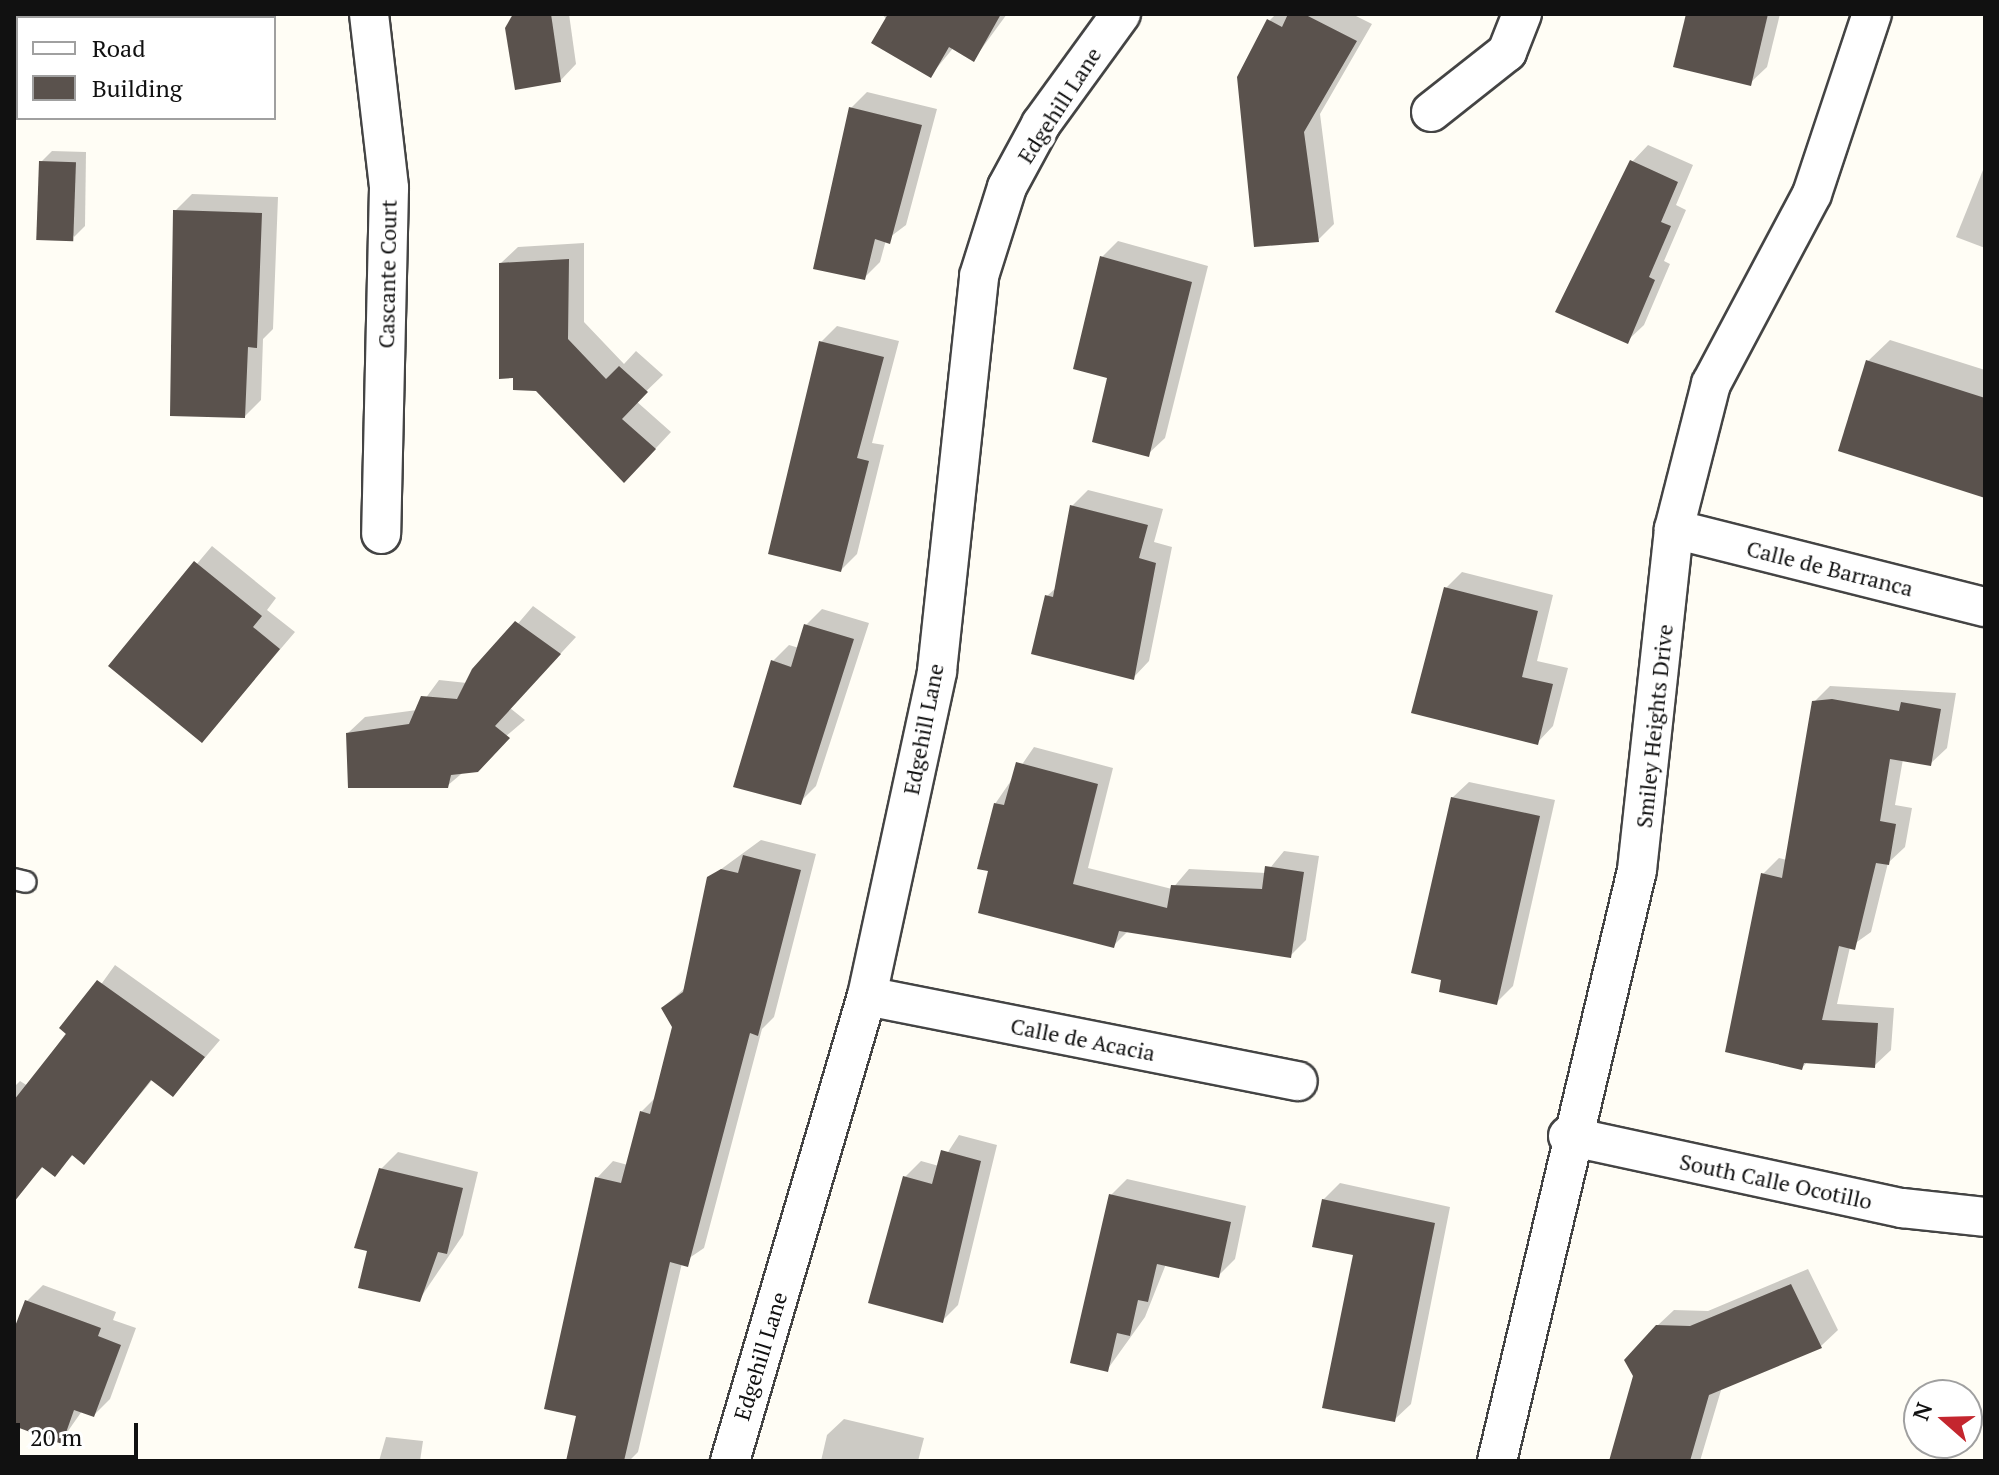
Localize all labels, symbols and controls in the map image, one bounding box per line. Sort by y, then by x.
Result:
legend [16,16,276,120]
text: Road [92,32,146,64]
street label: Edgehill Lane [1012,42,1106,168]
text: Building [92,72,182,104]
street label: Cascante Court [373,199,401,349]
street label: Calle de Barranca [1744,535,1916,601]
street label: Smiley Heights Drive [1630,623,1678,829]
street label: Edgehill Lane [897,661,949,797]
street label: Calle de Acacia [1008,1012,1158,1066]
street label: South Calle Ocotillo [1677,1148,1875,1214]
street label: Edgehill Lane [728,1288,792,1424]
north arrow [1903,1379,1983,1459]
text: N [1905,1399,1938,1424]
scale bar [20,1407,142,1457]
text: 20 m [30,1421,82,1453]

